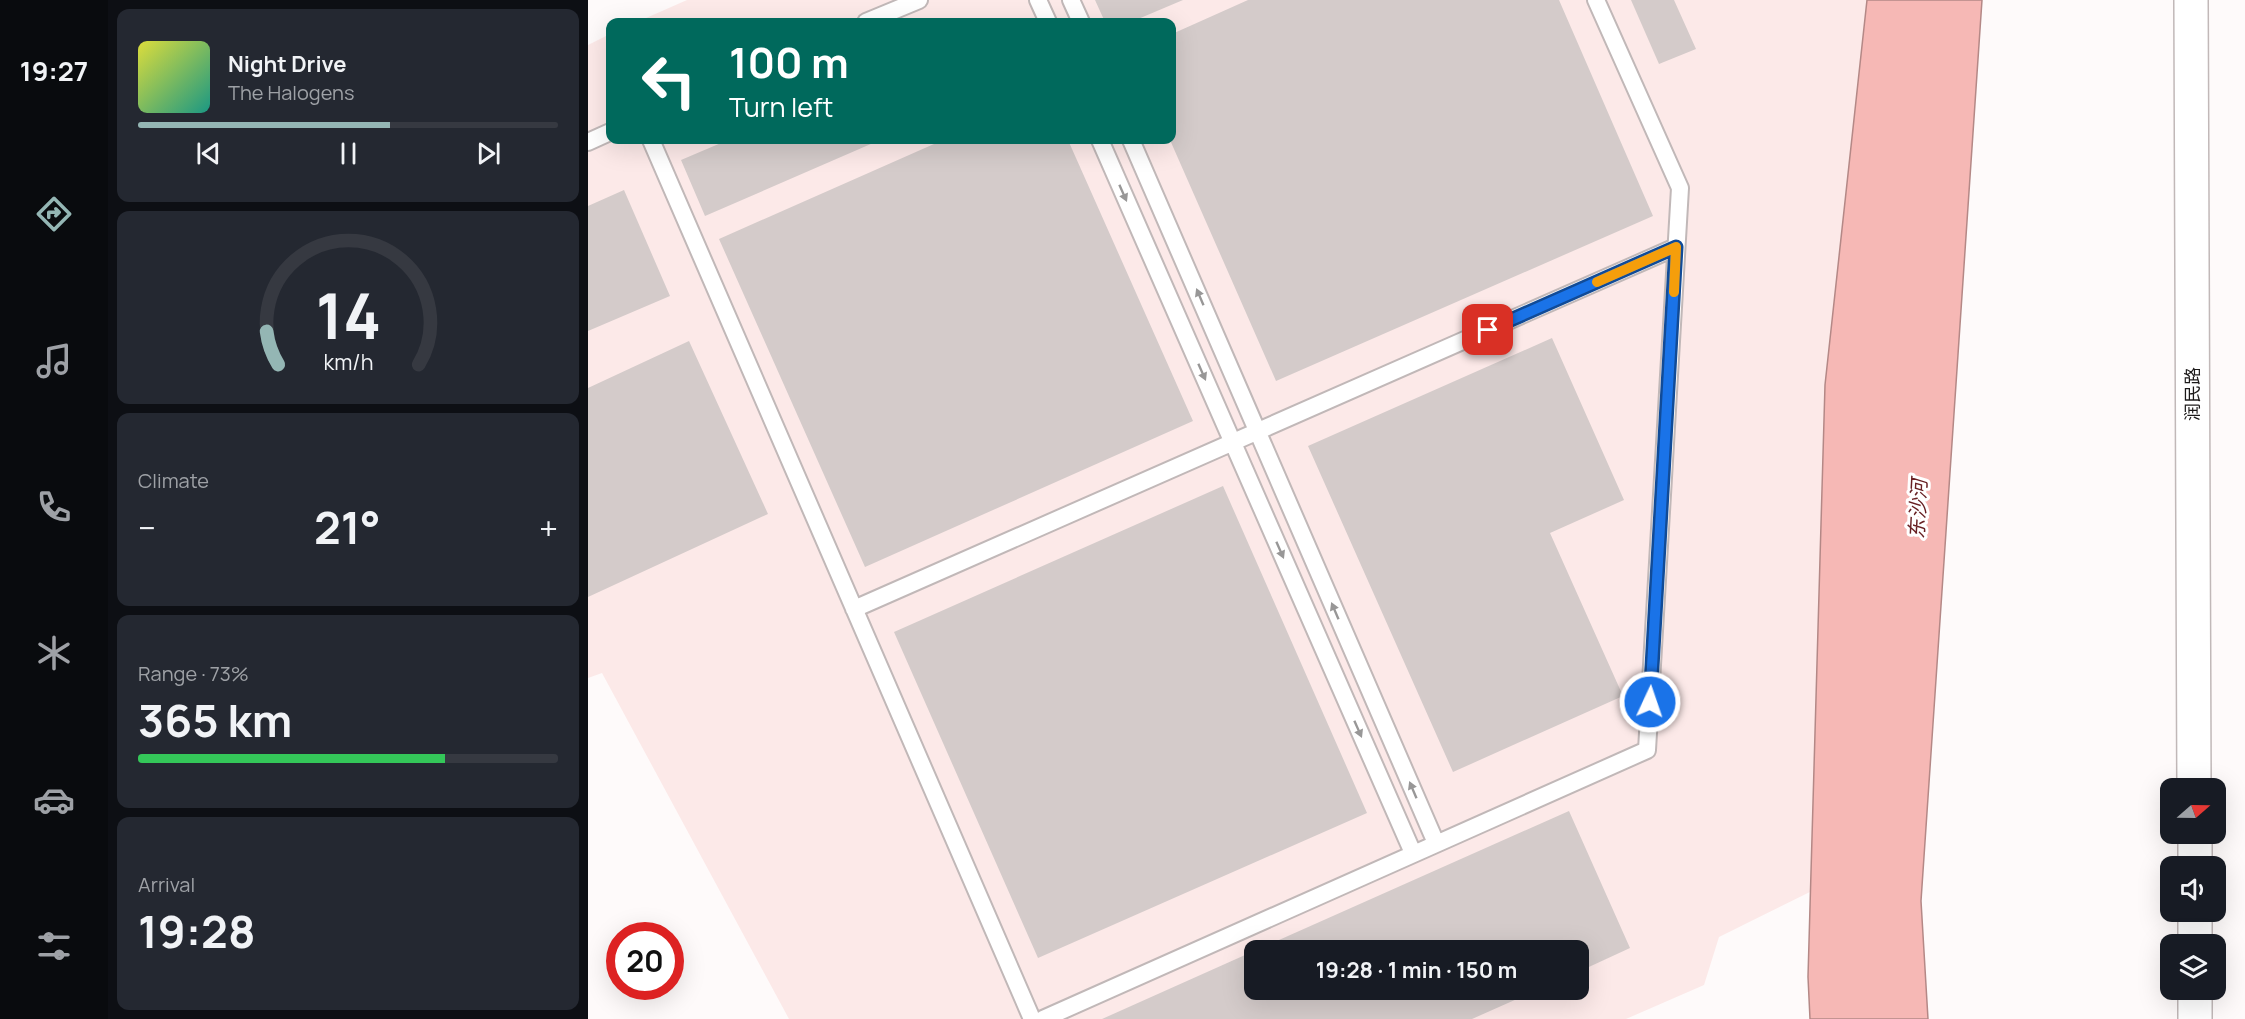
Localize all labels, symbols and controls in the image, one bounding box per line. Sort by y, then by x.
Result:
text: 100 m [729,33,849,91]
icon: left [630,42,708,120]
text: Night Drive [228,49,347,79]
text: 19:27 [20,52,88,89]
text: The Halogens [228,79,354,106]
text: Turn left [729,88,833,125]
icon: previous [192,137,225,170]
icon: pause [332,137,365,170]
icon: next [472,137,505,170]
one-way arrow [1119,184,1128,202]
icon: directions [33,193,75,235]
text: 14 [315,272,381,358]
one-way arrow [1195,288,1204,305]
pin [1462,304,1513,355]
icon: arrive [1471,313,1504,346]
icon: music [33,340,75,382]
text: km/h [323,347,373,376]
one-way arrow [1197,363,1206,380]
street label: 润民路 [2180,367,2204,421]
text: Climate [138,467,209,494]
water label: 东沙河 [1902,474,1933,540]
icon: phone [33,486,75,528]
text: 21° [314,496,381,558]
text: − [138,505,156,550]
text: + [539,505,558,550]
one-way arrow [1275,542,1285,560]
one-way arrow [1331,602,1340,619]
icon: climate [33,632,75,674]
text: Range · 73% [138,660,249,687]
position arrow [1618,670,1682,734]
text: 365 km [138,689,292,751]
one-way arrow [1354,720,1363,737]
north arrow [2160,778,2226,844]
map controls [2160,778,2226,1000]
icon: car [33,779,75,821]
one-way arrow [1408,780,1418,798]
button: sound [2160,856,2226,922]
text: Arrival [138,871,195,898]
text: 19:28 [138,900,255,962]
speed limit sign: 20 [606,922,684,1000]
icon: filters [33,925,75,967]
button: layers [2160,934,2226,1000]
text: 19:28 · 1 min · 150 m [1316,955,1517,985]

